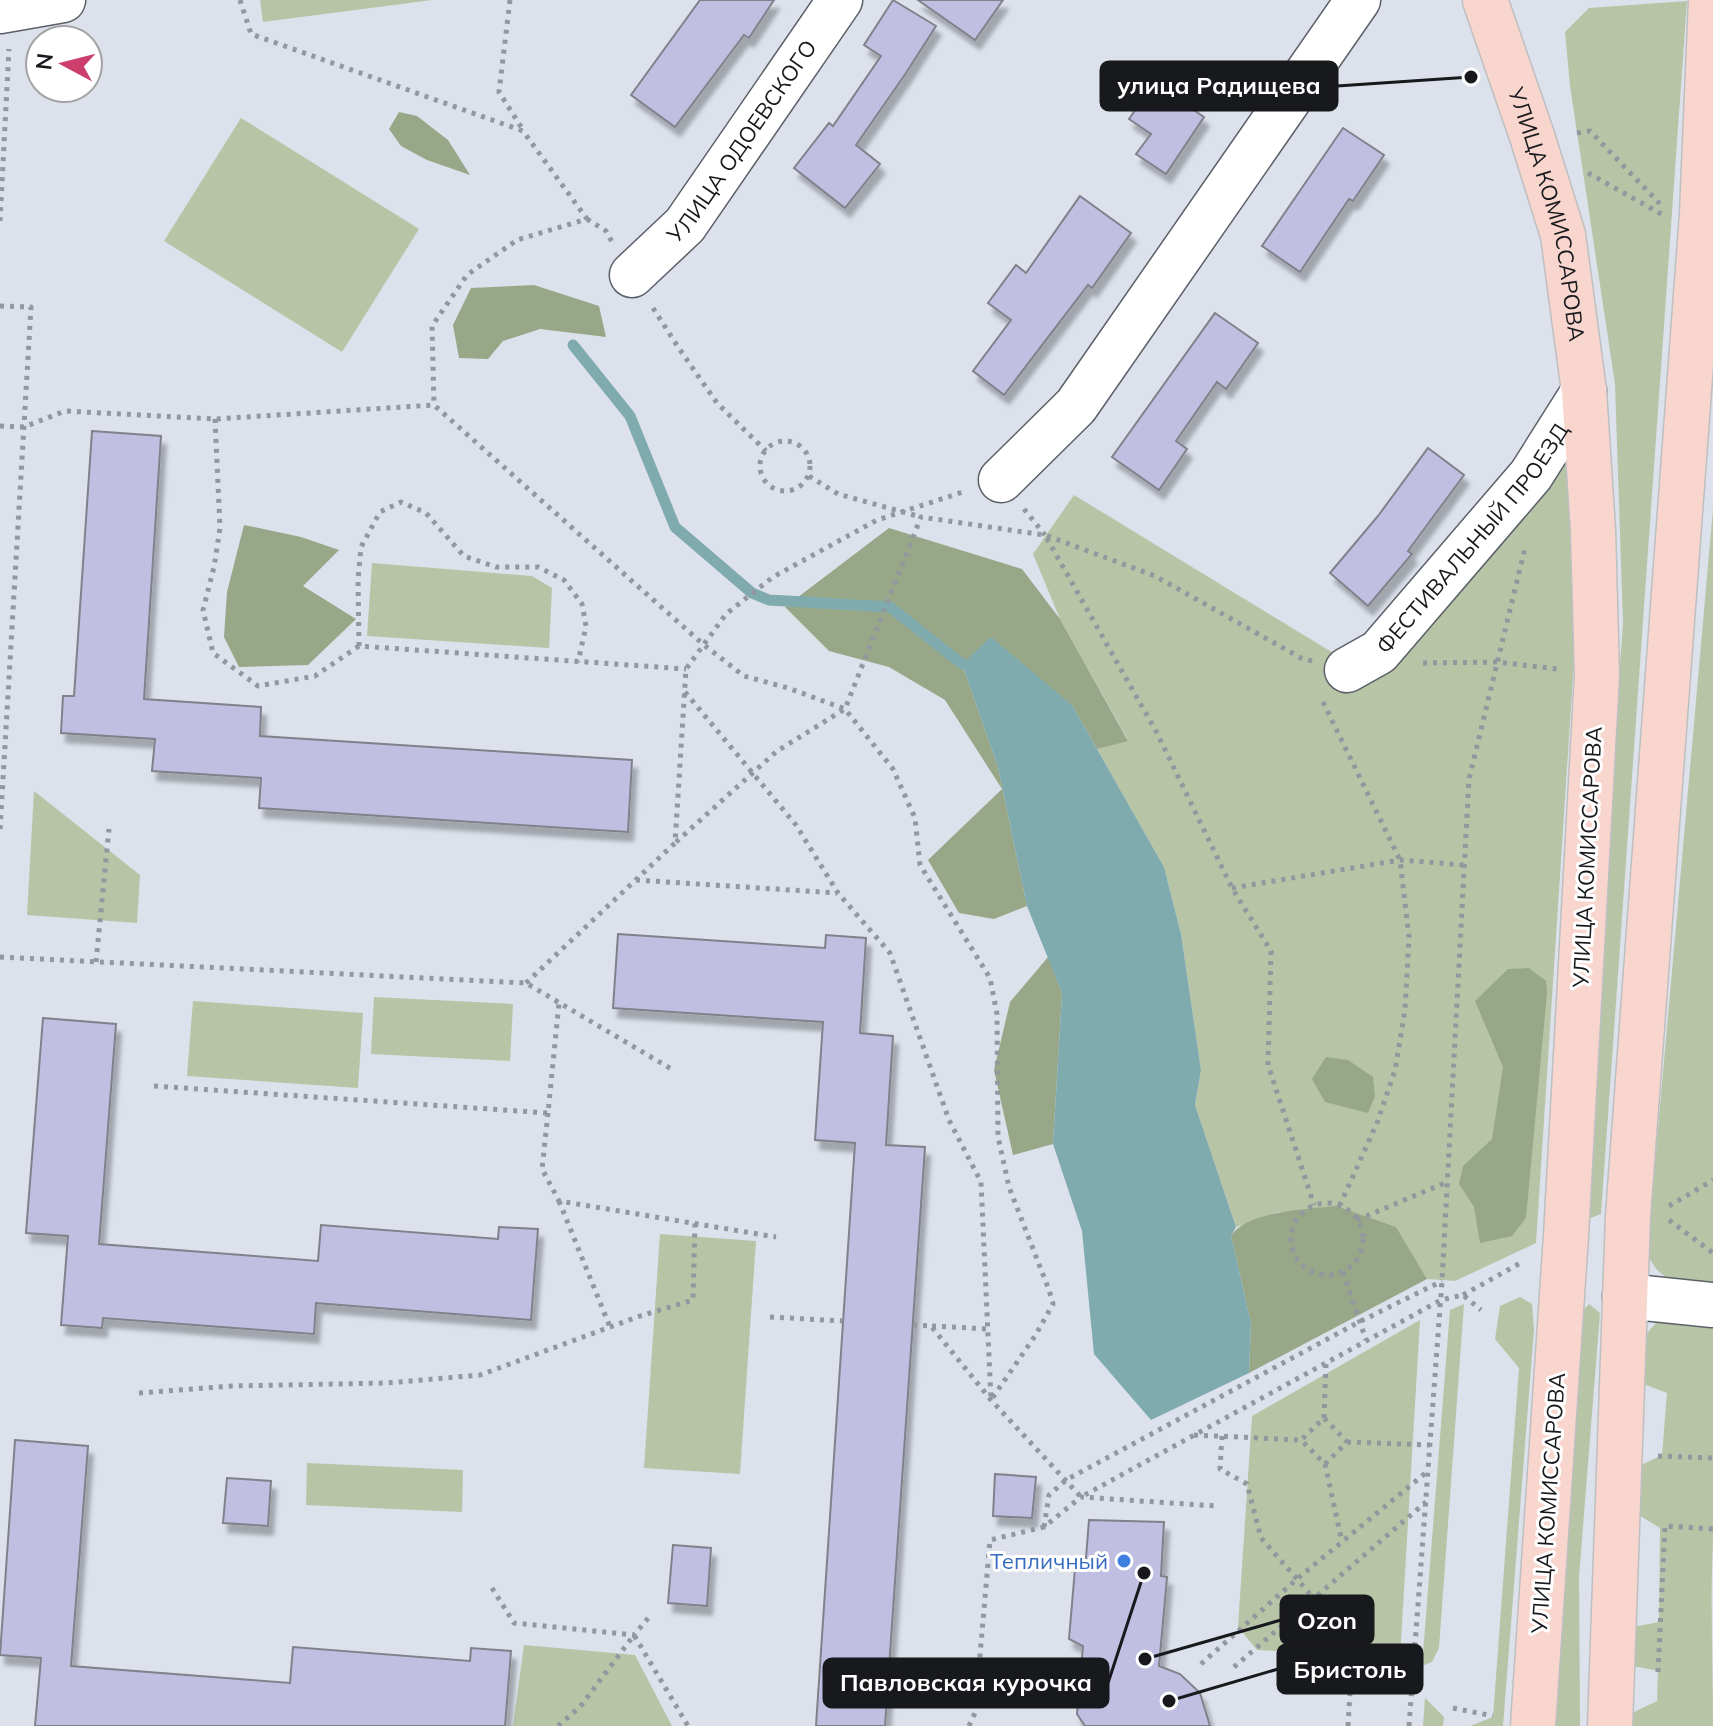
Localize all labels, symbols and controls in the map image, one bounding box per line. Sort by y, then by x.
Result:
north arrow [24,24,104,104]
street label: УЛИЦА ОДОЕВСКОГО [660,34,823,249]
text: N [29,52,59,72]
callout: улица Радищева [1101,62,1337,110]
text: улица Радищева [1117,70,1321,100]
street label: УЛИЦА КОМИССАРОВА [1502,83,1591,343]
street label: ФЕСТИВАЛЬНЫЙ ПРОЕЗД [1370,417,1575,660]
street label: УЛИЦА КОМИССАРОВА [1566,726,1608,989]
street label: УЛИЦА КОМИССАРОВА [1525,1372,1571,1635]
place label: Тепличный [990,1547,1108,1575]
marker: Тепличный [1115,1552,1133,1570]
callout: Ozon [1281,1596,1373,1644]
text: Ozon [1297,1605,1357,1635]
callout: Бристоль [1278,1645,1422,1693]
text: Бристоль [1294,1654,1406,1684]
callout: Павловская курочка [824,1659,1108,1707]
text: Павловская курочка [840,1667,1092,1697]

